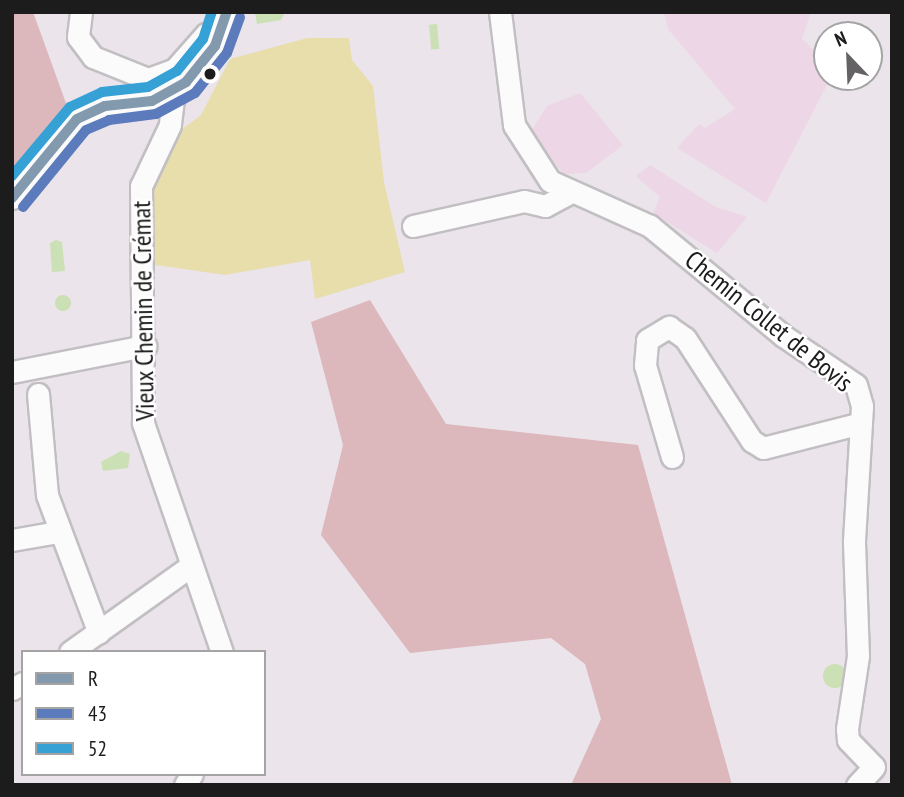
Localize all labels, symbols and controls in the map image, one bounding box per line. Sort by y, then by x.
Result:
north arrow [813,21,883,91]
text: N [831,25,850,52]
unlabelled marker [203,67,217,81]
street label: Vieux Chemin de Crémat [125,200,161,422]
street label: Chemin Collet de Bovis [679,244,859,398]
legend [21,650,266,776]
text: R [88,665,98,692]
text: 43 [88,700,107,727]
text: 52 [88,735,107,762]

